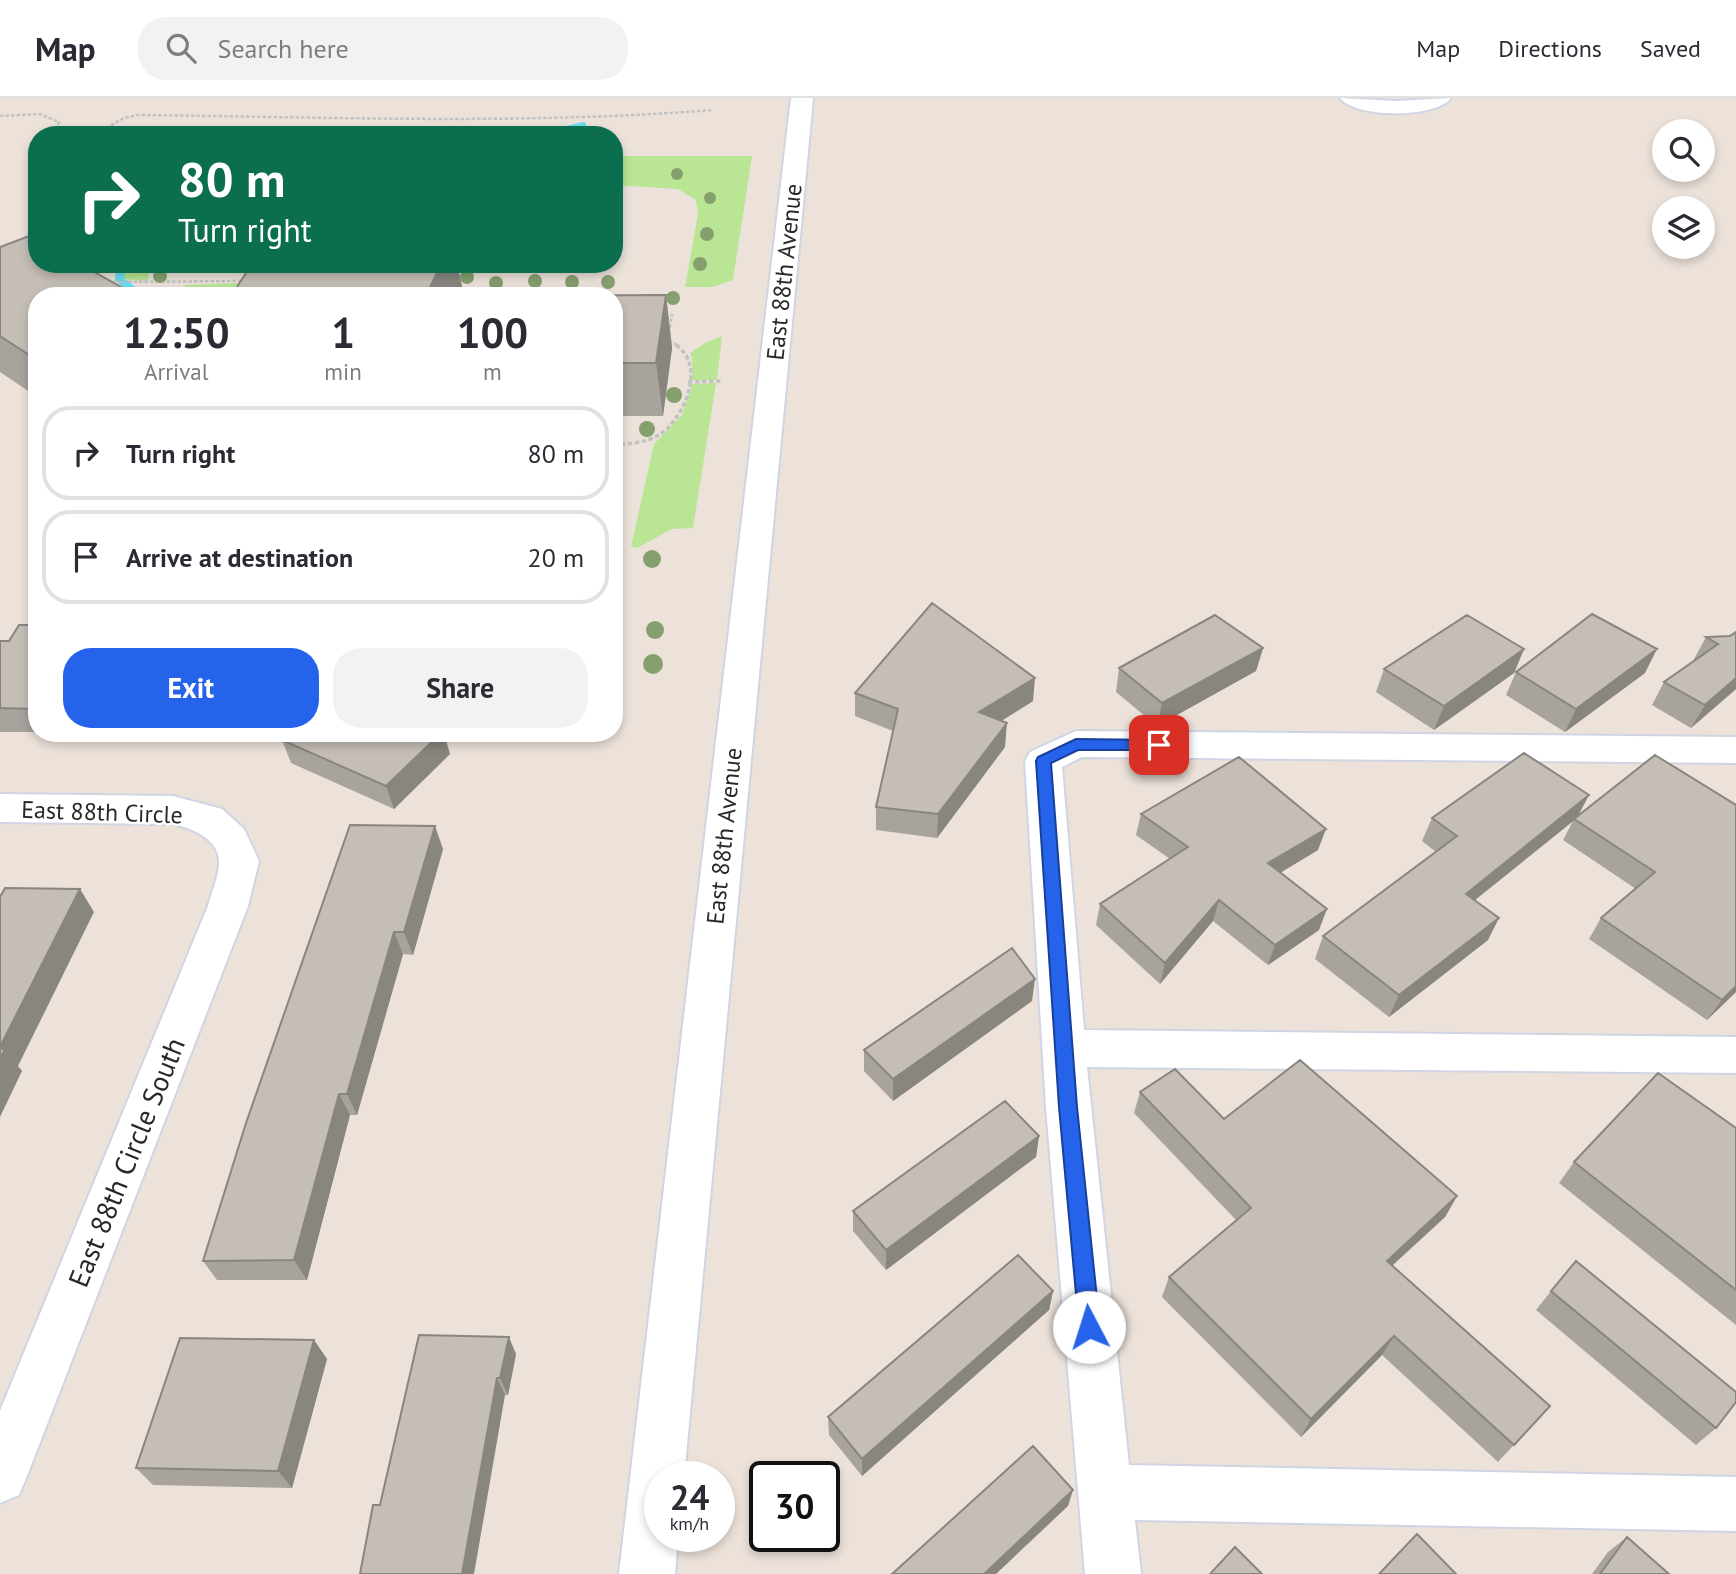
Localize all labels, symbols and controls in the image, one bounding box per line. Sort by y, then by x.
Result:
search box [138,17,628,80]
text: Map [35,27,96,70]
icon: search [162,29,200,67]
text: Search here [218,32,349,65]
text: Map [1416,33,1460,64]
text: Directions [1498,33,1602,64]
text: Saved [1640,33,1701,64]
map controls [1652,119,1715,259]
button: search [1652,119,1715,182]
text: 80 m [178,147,285,211]
icon: right [63,154,154,245]
street label: East 88th Avenue [759,182,809,362]
button: layers [1652,196,1715,259]
text: Turn right [178,209,312,251]
text: 12:50 [123,305,229,360]
text: 1 [331,305,355,360]
text: 100 [457,305,528,360]
text: Arrival [144,357,208,386]
text: min [324,357,362,386]
text: m [483,357,502,386]
icon: right [67,434,105,472]
text: Turn right [126,437,235,470]
text: 80 m [528,437,584,470]
icon: arrive [67,538,105,576]
text: Arrive at destination [126,541,353,574]
text: 20 m [528,541,584,574]
button: Exit [63,648,319,728]
button: Share [333,648,588,728]
pin [1129,715,1189,775]
icon: arrive [1140,726,1178,764]
street label: East 88th Avenue [699,746,749,926]
street label: East 88th Circle [21,794,183,830]
street label: East 88th Circle South [59,1032,193,1292]
position arrow [1052,1290,1126,1364]
speed limit sign: 30 [749,1461,840,1552]
text: 24 [670,1474,709,1520]
text: km/h [670,1512,709,1535]

